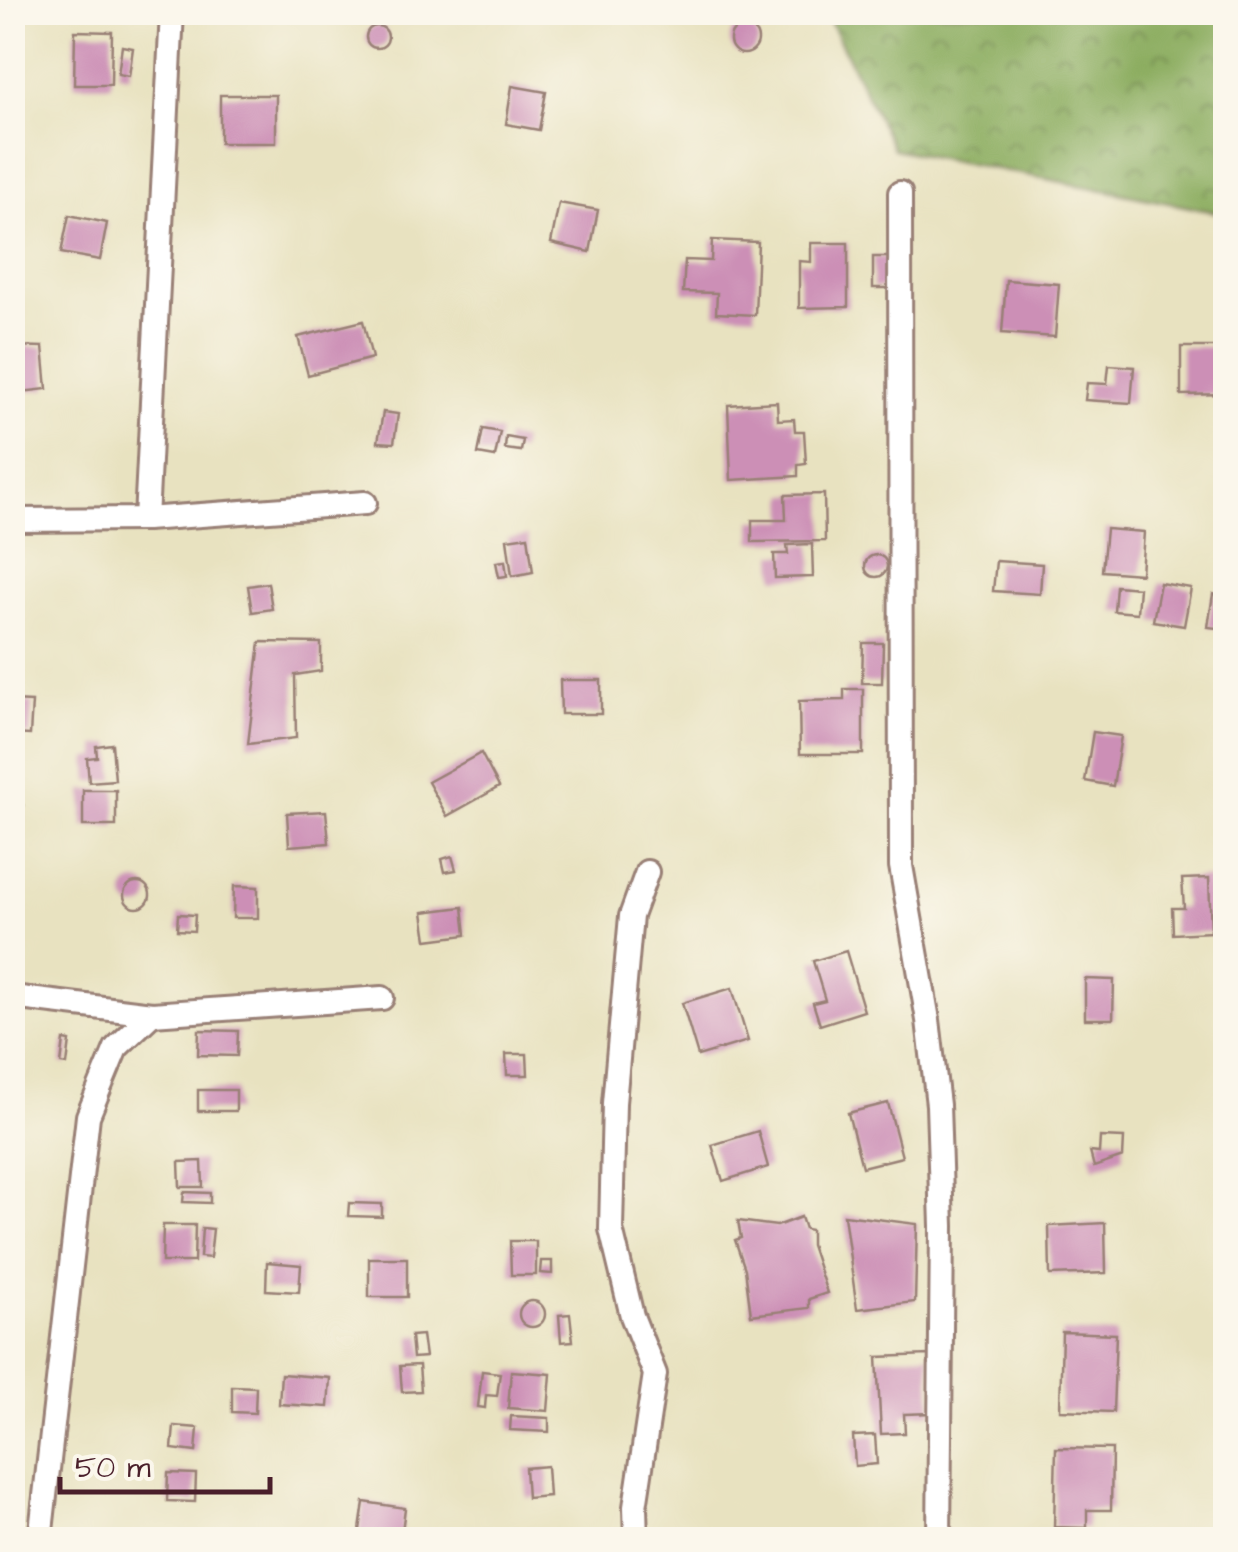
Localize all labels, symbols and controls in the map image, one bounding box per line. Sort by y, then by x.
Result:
scale bar [60,1432,270,1494]
text: 50 m [75,1447,151,1489]

